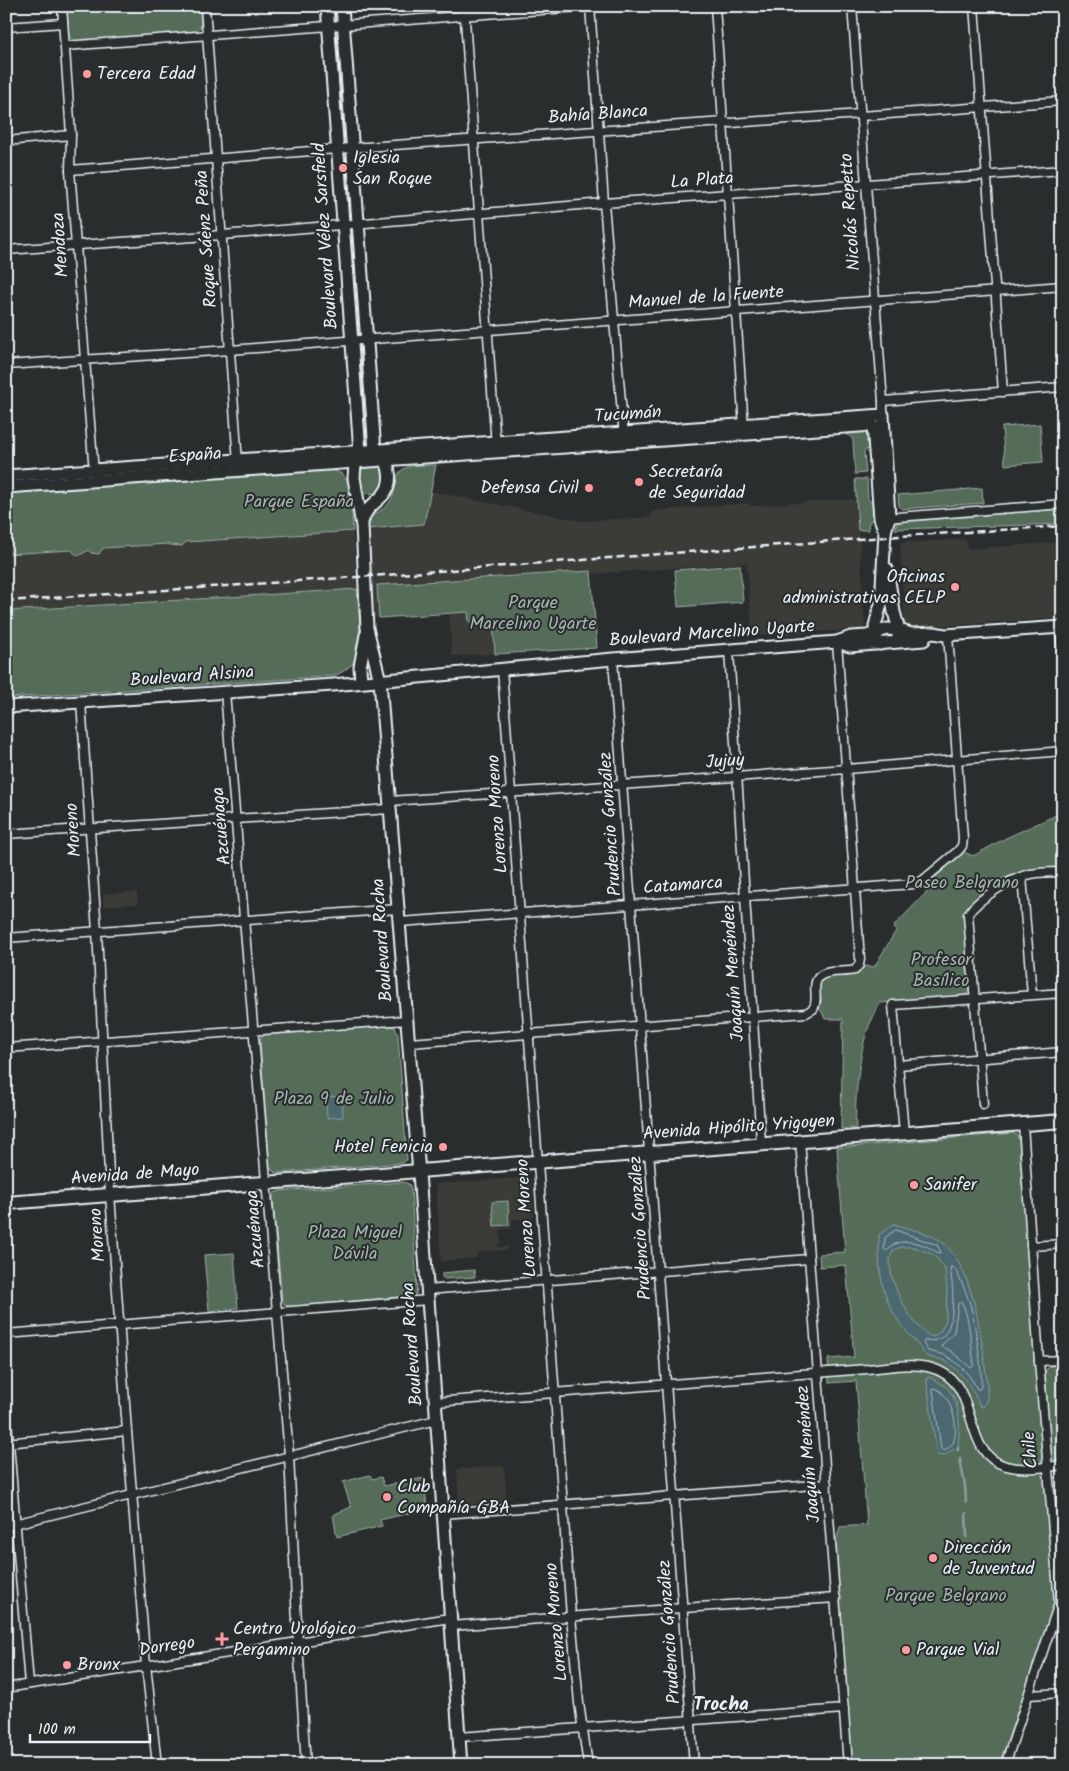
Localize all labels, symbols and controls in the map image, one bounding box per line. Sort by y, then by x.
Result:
place label: Tercera Edad [97,60,196,89]
marker: Tercera Edad [81,68,93,80]
street label: Bahía Blanca [547,97,649,133]
street label: Boulevard Vélez Sarsfield [305,141,347,330]
place label: Iglesia San Roque [353,144,432,194]
street label: Nicolás Repetto [832,152,870,272]
marker: Iglesia San Roque [337,162,349,174]
street label: La Plata [669,164,735,198]
street label: Roque Sáenz Peña [188,169,226,309]
street label: Mendoza [44,211,78,279]
street label: Manuel de la Fuente [627,278,785,318]
street label: Tucumán [593,398,663,432]
street label: España [167,440,223,472]
place label: Secretaría de Seguridad [649,458,746,508]
place label: Defensa Civil [480,474,580,503]
marker: Secretaría de Seguridad [633,476,645,488]
marker: Defensa Civil [583,482,595,494]
park label: Parque España [244,488,354,517]
place label: Oficinas administrativas CELP [783,563,946,613]
marker: Oficinas administrativas CELP [949,581,961,593]
park label: Parque Marcelino Ugarte [469,589,597,639]
street label: Boulevard Marcelino Ugarte [608,612,816,656]
street label: Boulevard Alsina [129,658,255,696]
street label: Jujuy [705,746,746,778]
street label: Prudencio González [591,751,630,897]
street label: Lorenzo Moreno [479,754,517,874]
street label: Azcuénaga [204,786,240,866]
street label: Moreno [58,802,90,858]
street label: Catamarca [642,869,724,903]
park label: Paseo Belgrano [905,869,1019,898]
street label: Boulevard Rocha [364,877,402,1003]
street label: Joaquín Menéndez [715,903,753,1043]
park label: Profesor Basílico [911,946,972,996]
park label: Plaza 9 de Julio [274,1085,394,1114]
street label: Avenida Hipólito Yrigoyen [642,1107,836,1149]
place label: Hotel Fenicia [334,1133,433,1162]
marker: Hotel Fenicia [437,1141,449,1153]
street label: Prudencio González [621,1155,660,1301]
street label: Avenida de Mayo [70,1156,200,1194]
street label: Lorenzo Moreno [508,1158,546,1278]
place label: Sanifer [924,1171,978,1200]
marker: Sanifer [908,1179,920,1191]
street label: Azcuénaga [238,1189,274,1269]
street label: Moreno [82,1207,114,1263]
park label: Plaza Miguel Dávila [308,1219,403,1269]
street label: Boulevard Rocha [394,1281,432,1407]
street label: Joaquín Menéndez [789,1384,829,1524]
street label: Chile [1015,1430,1047,1470]
place label: Club Compañía GBA [397,1473,510,1523]
marker: Club Compañía GBA [381,1491,393,1503]
place label: Dirección de Juventud [943,1534,1035,1584]
marker: Dirección de Juventud [927,1552,939,1564]
street label: Prudencio González [650,1559,689,1705]
street label: Lorenzo Moreno [537,1561,577,1683]
park label: Parque Belgrano [885,1582,1007,1611]
place label: Centro Urológico Pergamino [233,1615,356,1665]
street label: Dorrego [137,1629,197,1665]
marker: Centro Urológico Pergamino [215,1632,229,1646]
place label: Parque Vial [916,1636,1000,1665]
marker: Parque Vial [900,1644,912,1656]
place label: Bronx [77,1651,120,1680]
marker: Bronx [61,1659,73,1671]
district label: Trocha [693,1690,749,1720]
scale bar [30,1711,150,1743]
text: 100 m [38,1718,76,1742]

